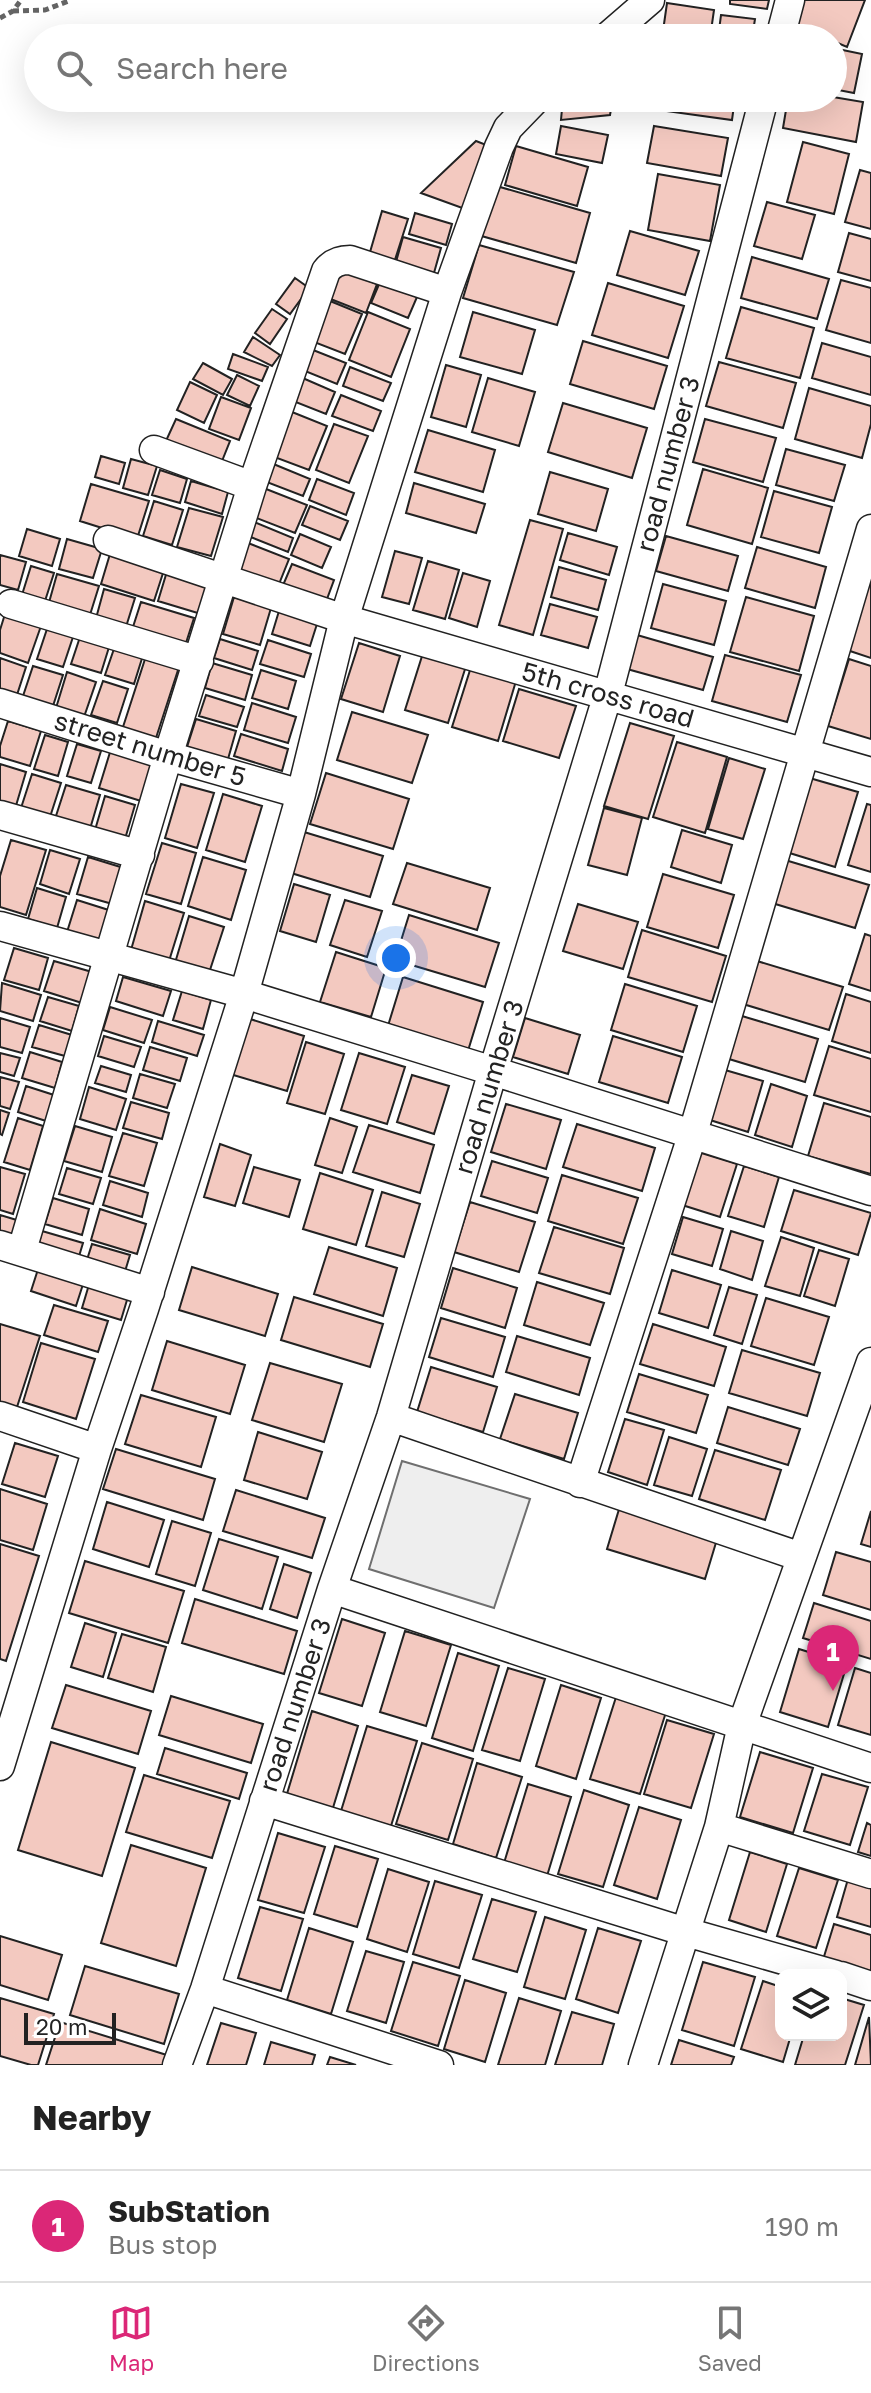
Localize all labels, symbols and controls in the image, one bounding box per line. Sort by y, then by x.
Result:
search box [24,24,847,112]
icon: search [52,46,96,90]
text: Search here [116,50,288,86]
street label: road number 3 [629,373,706,555]
street label: 5th cross road [518,655,698,734]
street label: street number 5 [51,705,250,792]
your location [376,938,416,978]
street label: road number 3 [447,996,530,1178]
street label: road number 3 [252,1614,337,1795]
pin: 1 [807,1625,859,1691]
map controls [775,1969,847,2041]
button: layers [775,1969,847,2041]
scale bar [24,2009,116,2045]
text: 20 m [36,2013,87,2040]
text: Nearby [32,2097,152,2137]
text: SubStation [108,2193,270,2229]
text: 1 [51,2211,65,2242]
text: 190 m [765,2211,839,2242]
text: Bus stop [108,2229,217,2260]
tab: Map [109,2301,154,2376]
tab: Directions [372,2301,480,2376]
tab: Saved [698,2301,762,2376]

